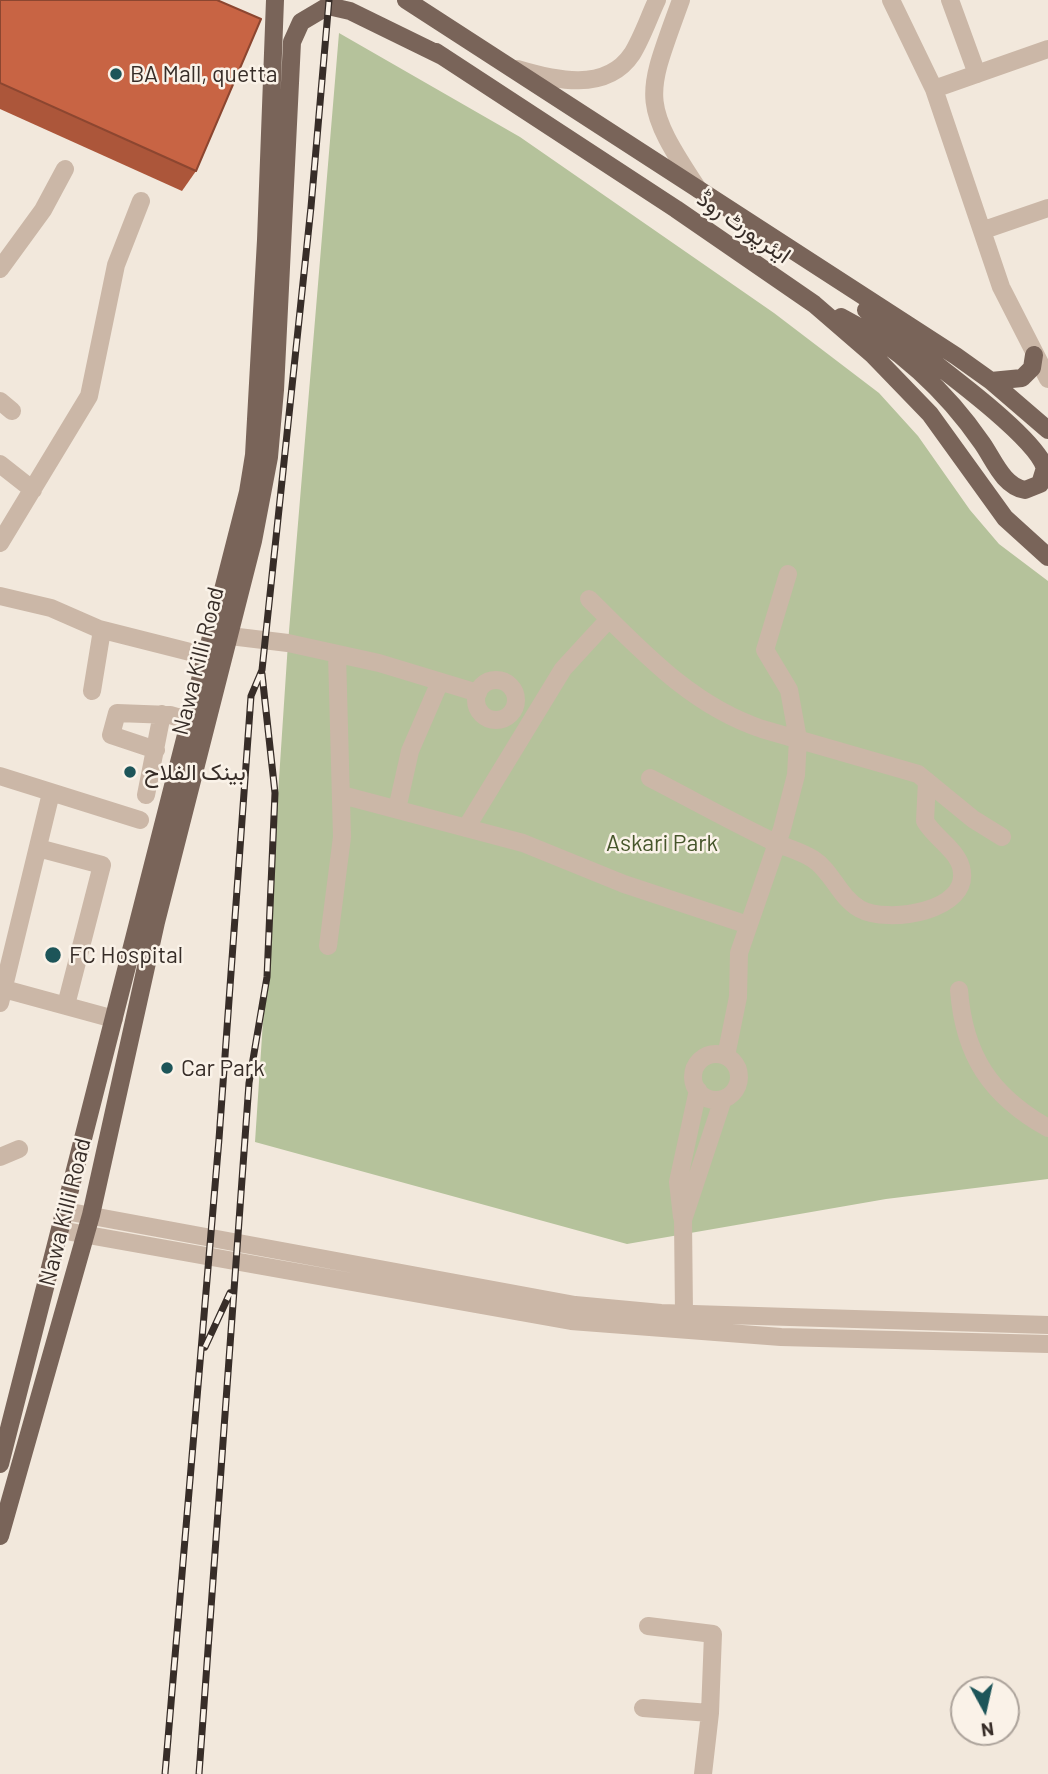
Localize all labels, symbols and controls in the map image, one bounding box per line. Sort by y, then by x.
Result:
place label: BA Mall, quetta [130,60,278,88]
marker: BA Mall, quetta [108,66,124,82]
street label: ایئرپورٹ روڈ [692,185,796,269]
street label: Nawa Killi Road [166,584,230,738]
place label: بینک الفلاح [144,758,246,786]
marker: بینک الفلاح [122,764,138,780]
park label: Askari Park [606,829,718,857]
place label: FC Hospital [69,941,183,969]
marker: FC Hospital [43,945,63,965]
place label: Car Park [181,1054,265,1082]
marker: Car Park [159,1060,175,1076]
street label: Nawa Killi Road [33,1135,97,1289]
north arrow [950,1676,1020,1746]
text: N [980,1718,996,1743]

